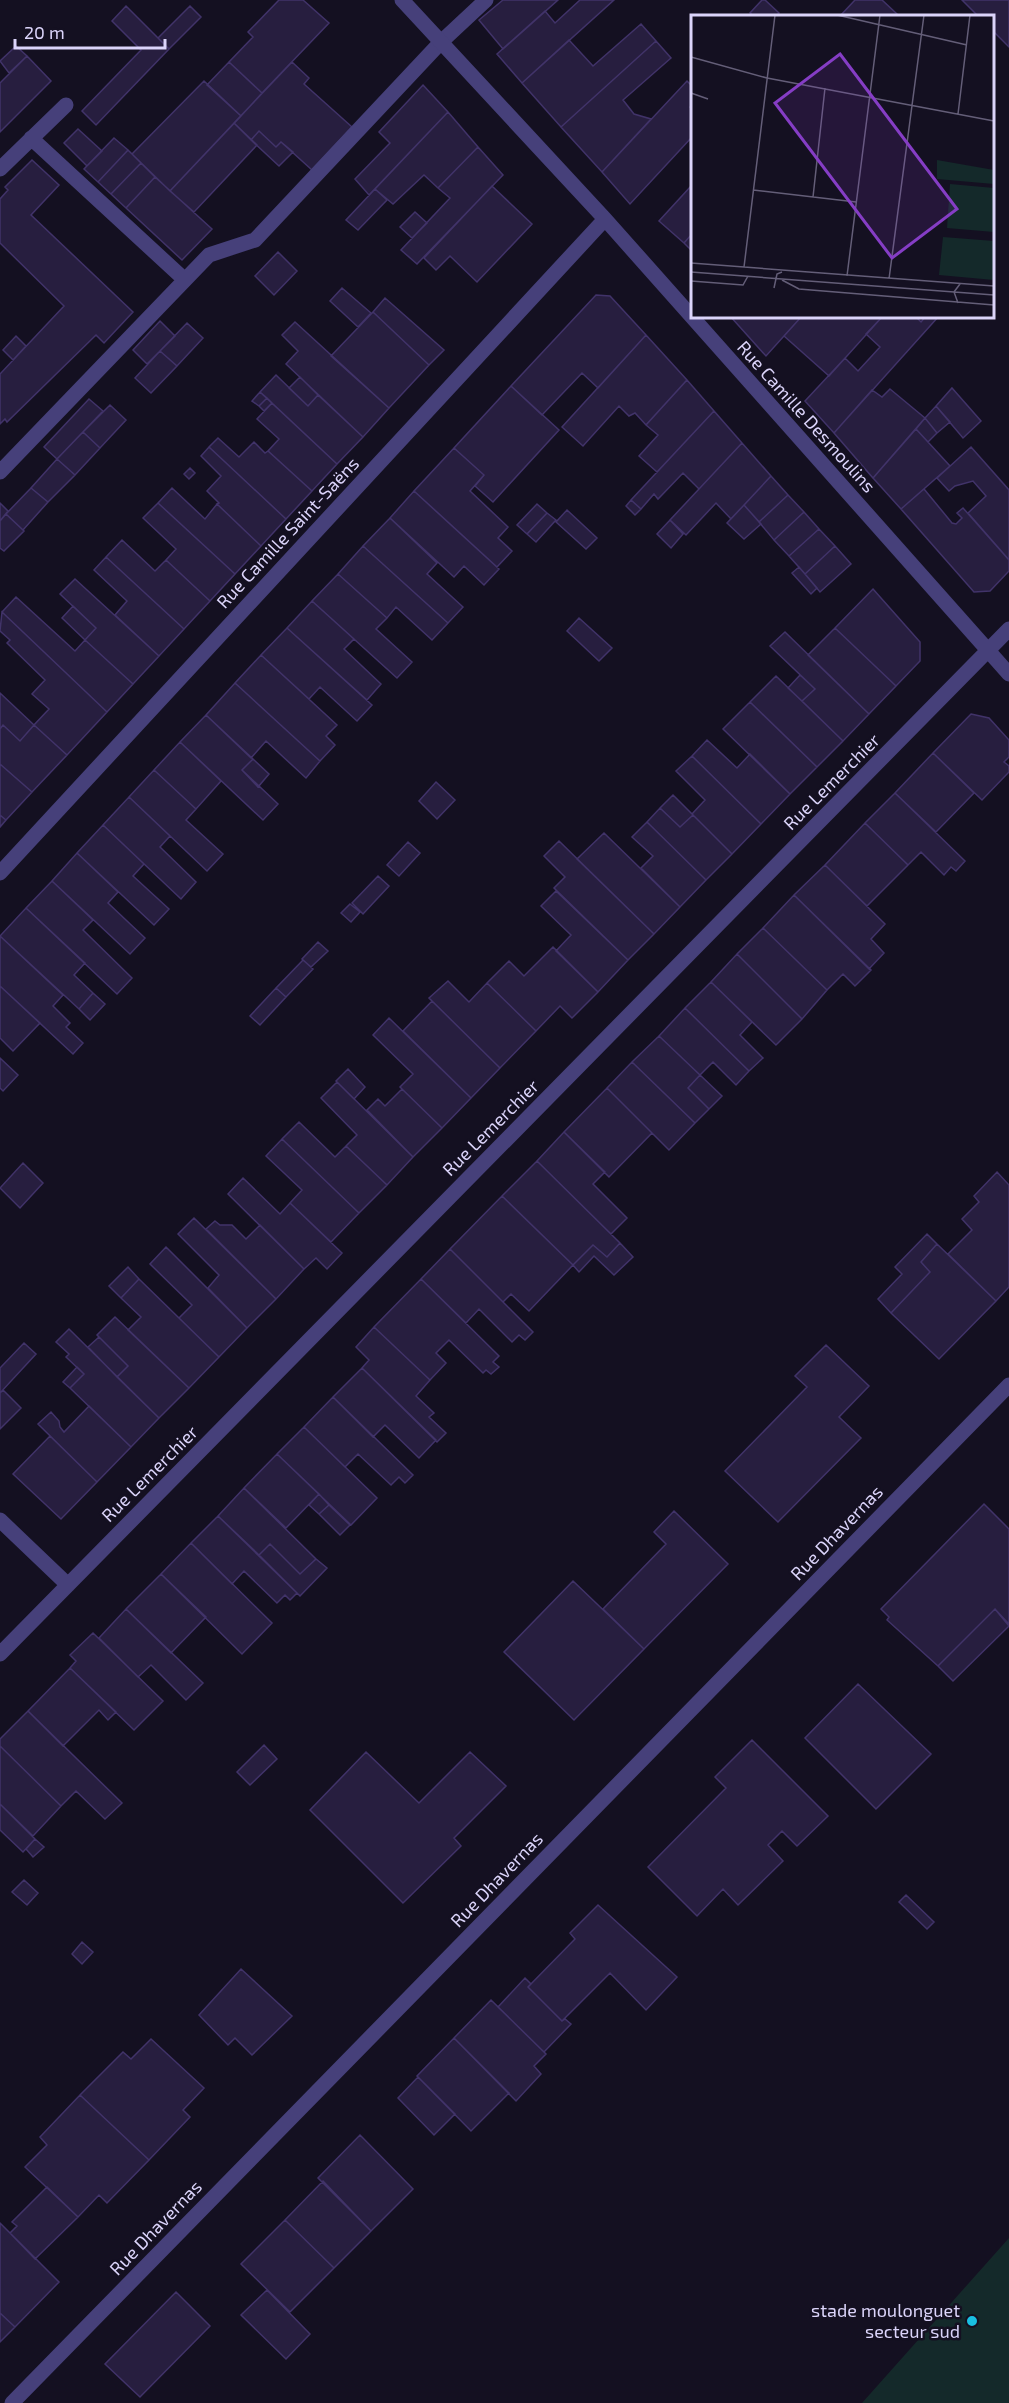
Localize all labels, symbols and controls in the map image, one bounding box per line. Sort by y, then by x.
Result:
scale bar [15,12,165,50]
inset map [691,15,994,318]
text: 20 m [24,21,65,43]
street label: Rue Camille Desmoulins [733,336,881,497]
street label: Rue Camille Saint-Saëns [211,452,363,612]
street label: Rue Lemerchier [779,729,884,834]
street label: Rue Lemerchier [438,1075,543,1180]
street label: Rue Lemerchier [97,1421,202,1526]
street label: Rue Dhavernas [786,1480,887,1584]
street label: Rue Dhavernas [446,1827,547,1931]
street label: Rue Dhavernas [105,2175,206,2279]
place label: stade moulonguet secteur sud [811,2299,960,2342]
marker: stade moulonguet secteur sud [965,2314,979,2328]

